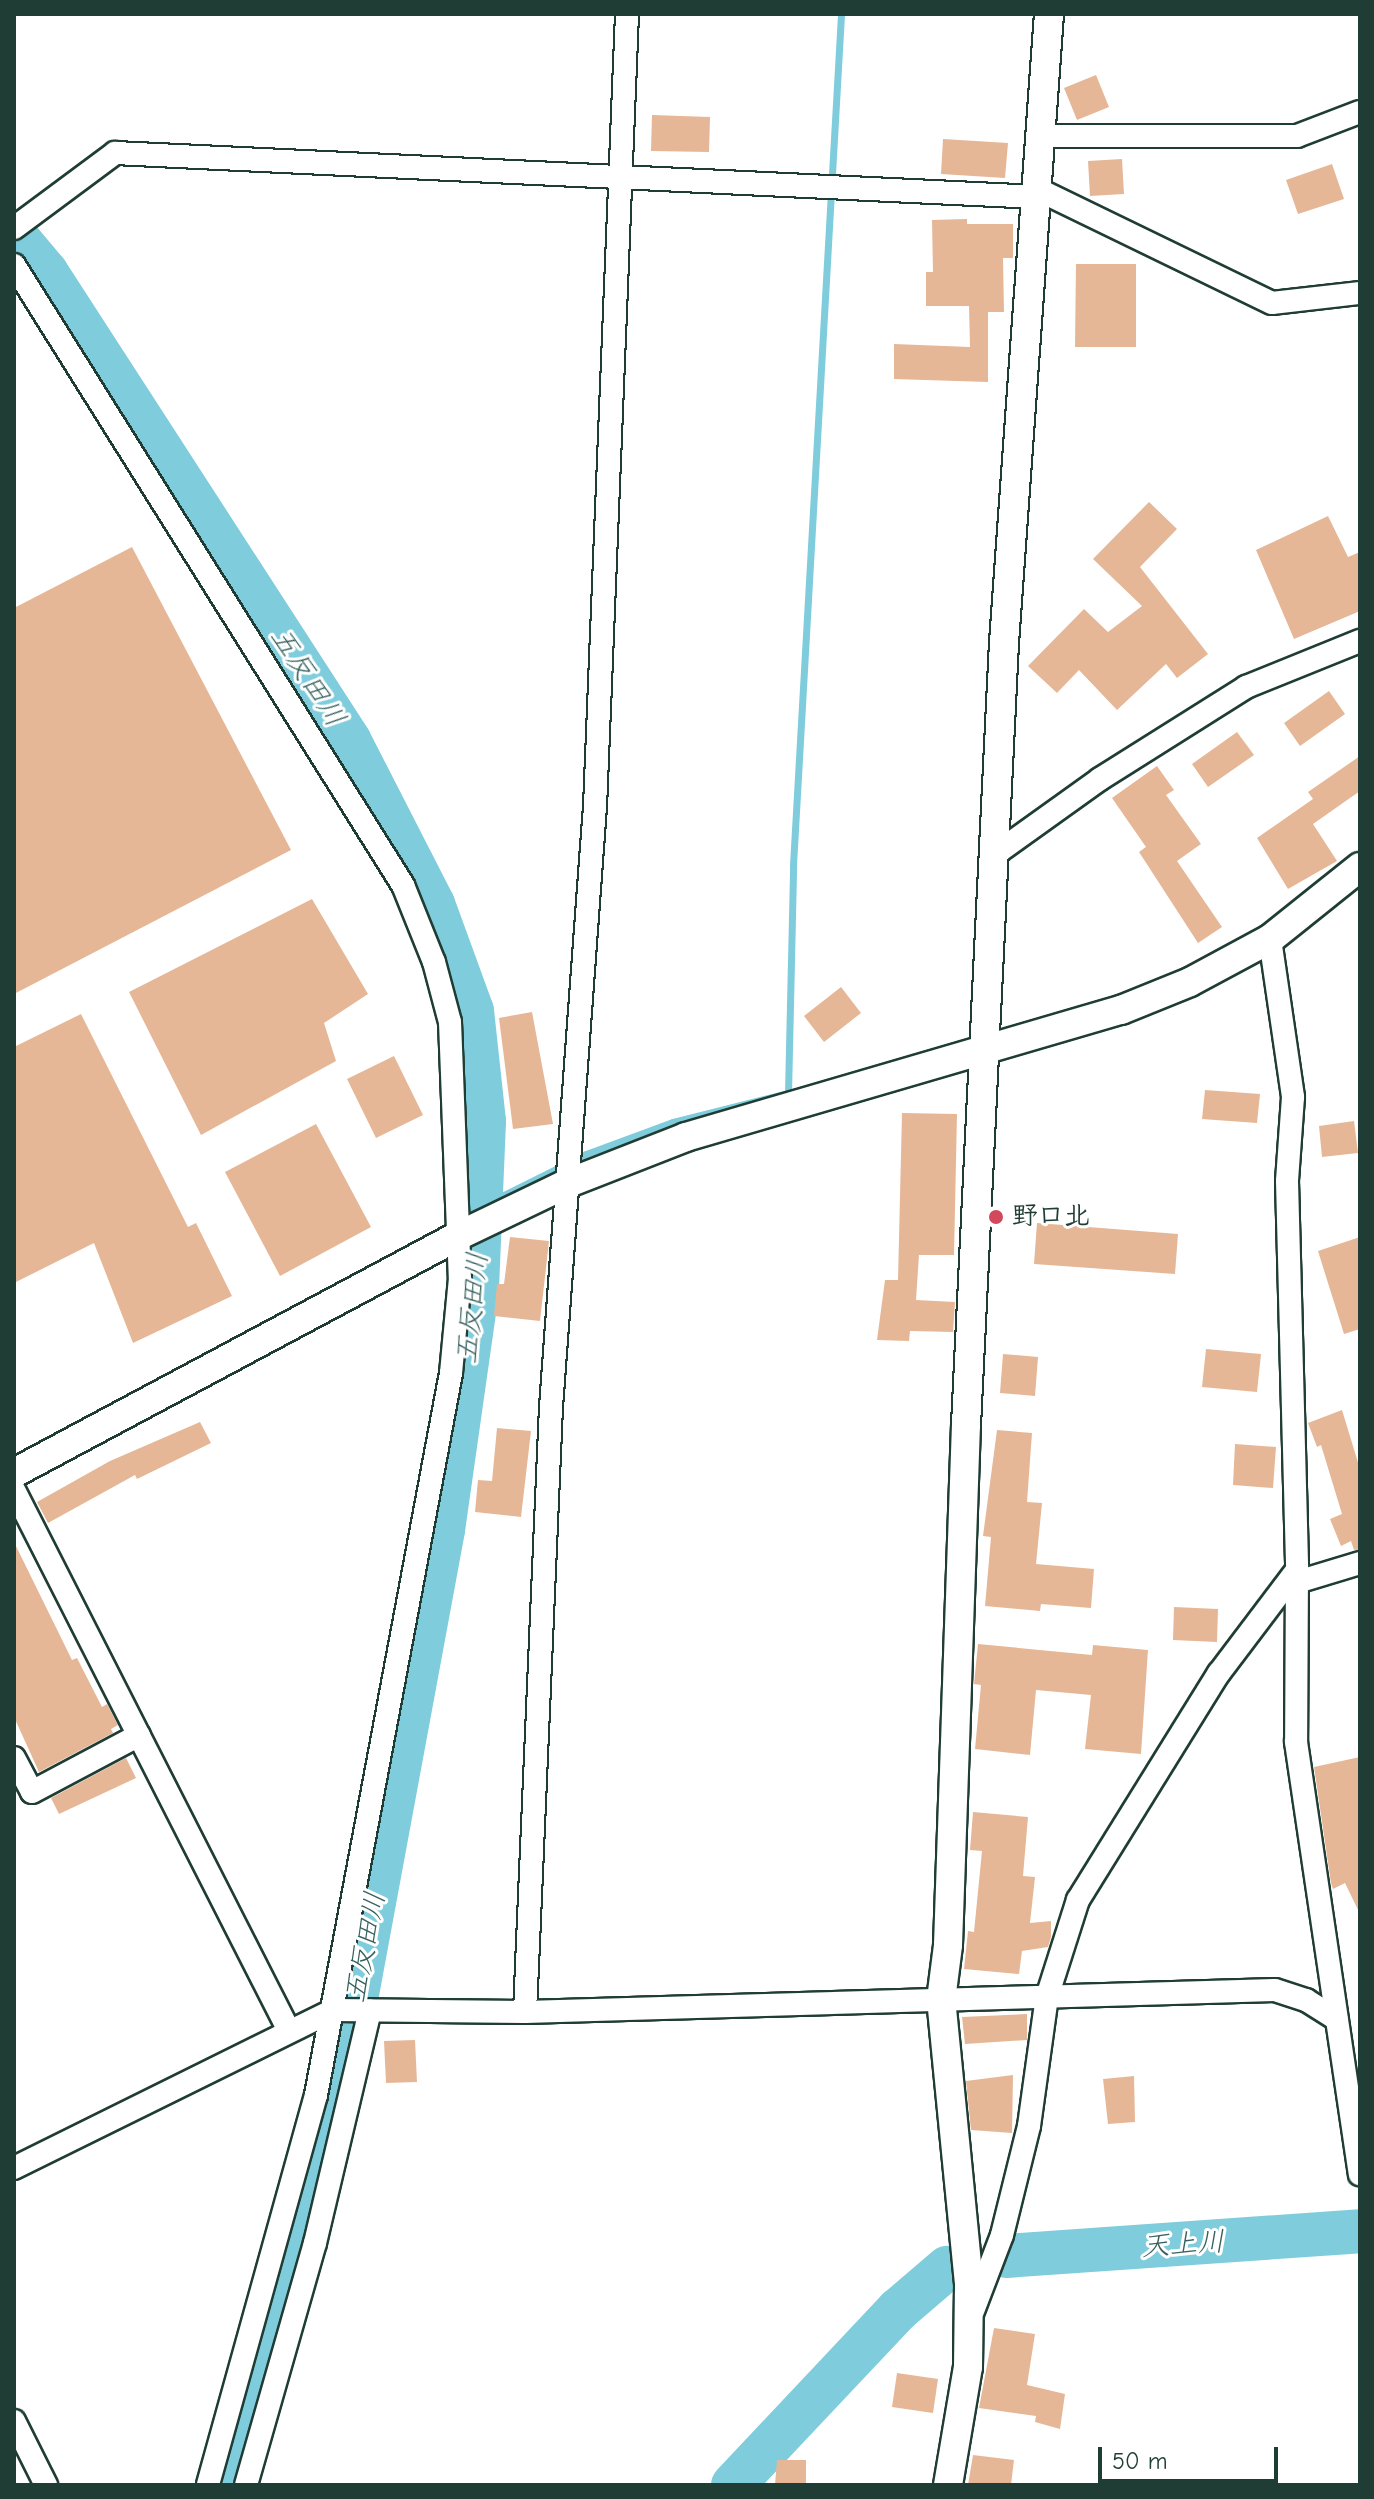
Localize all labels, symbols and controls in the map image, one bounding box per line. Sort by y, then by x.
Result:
water label: 五反田川 [263,621,353,733]
place label: 野口北 [1012,1201,1090,1233]
marker: 野口北 [987,1208,1005,1226]
water label: 五反田川 [449,1251,495,1365]
water label: 五反田川 [338,1889,392,2005]
water label: 天上川 [1140,2224,1226,2264]
scale bar [1102,2431,1282,2481]
text: 50 m [1112,2447,1168,2475]

